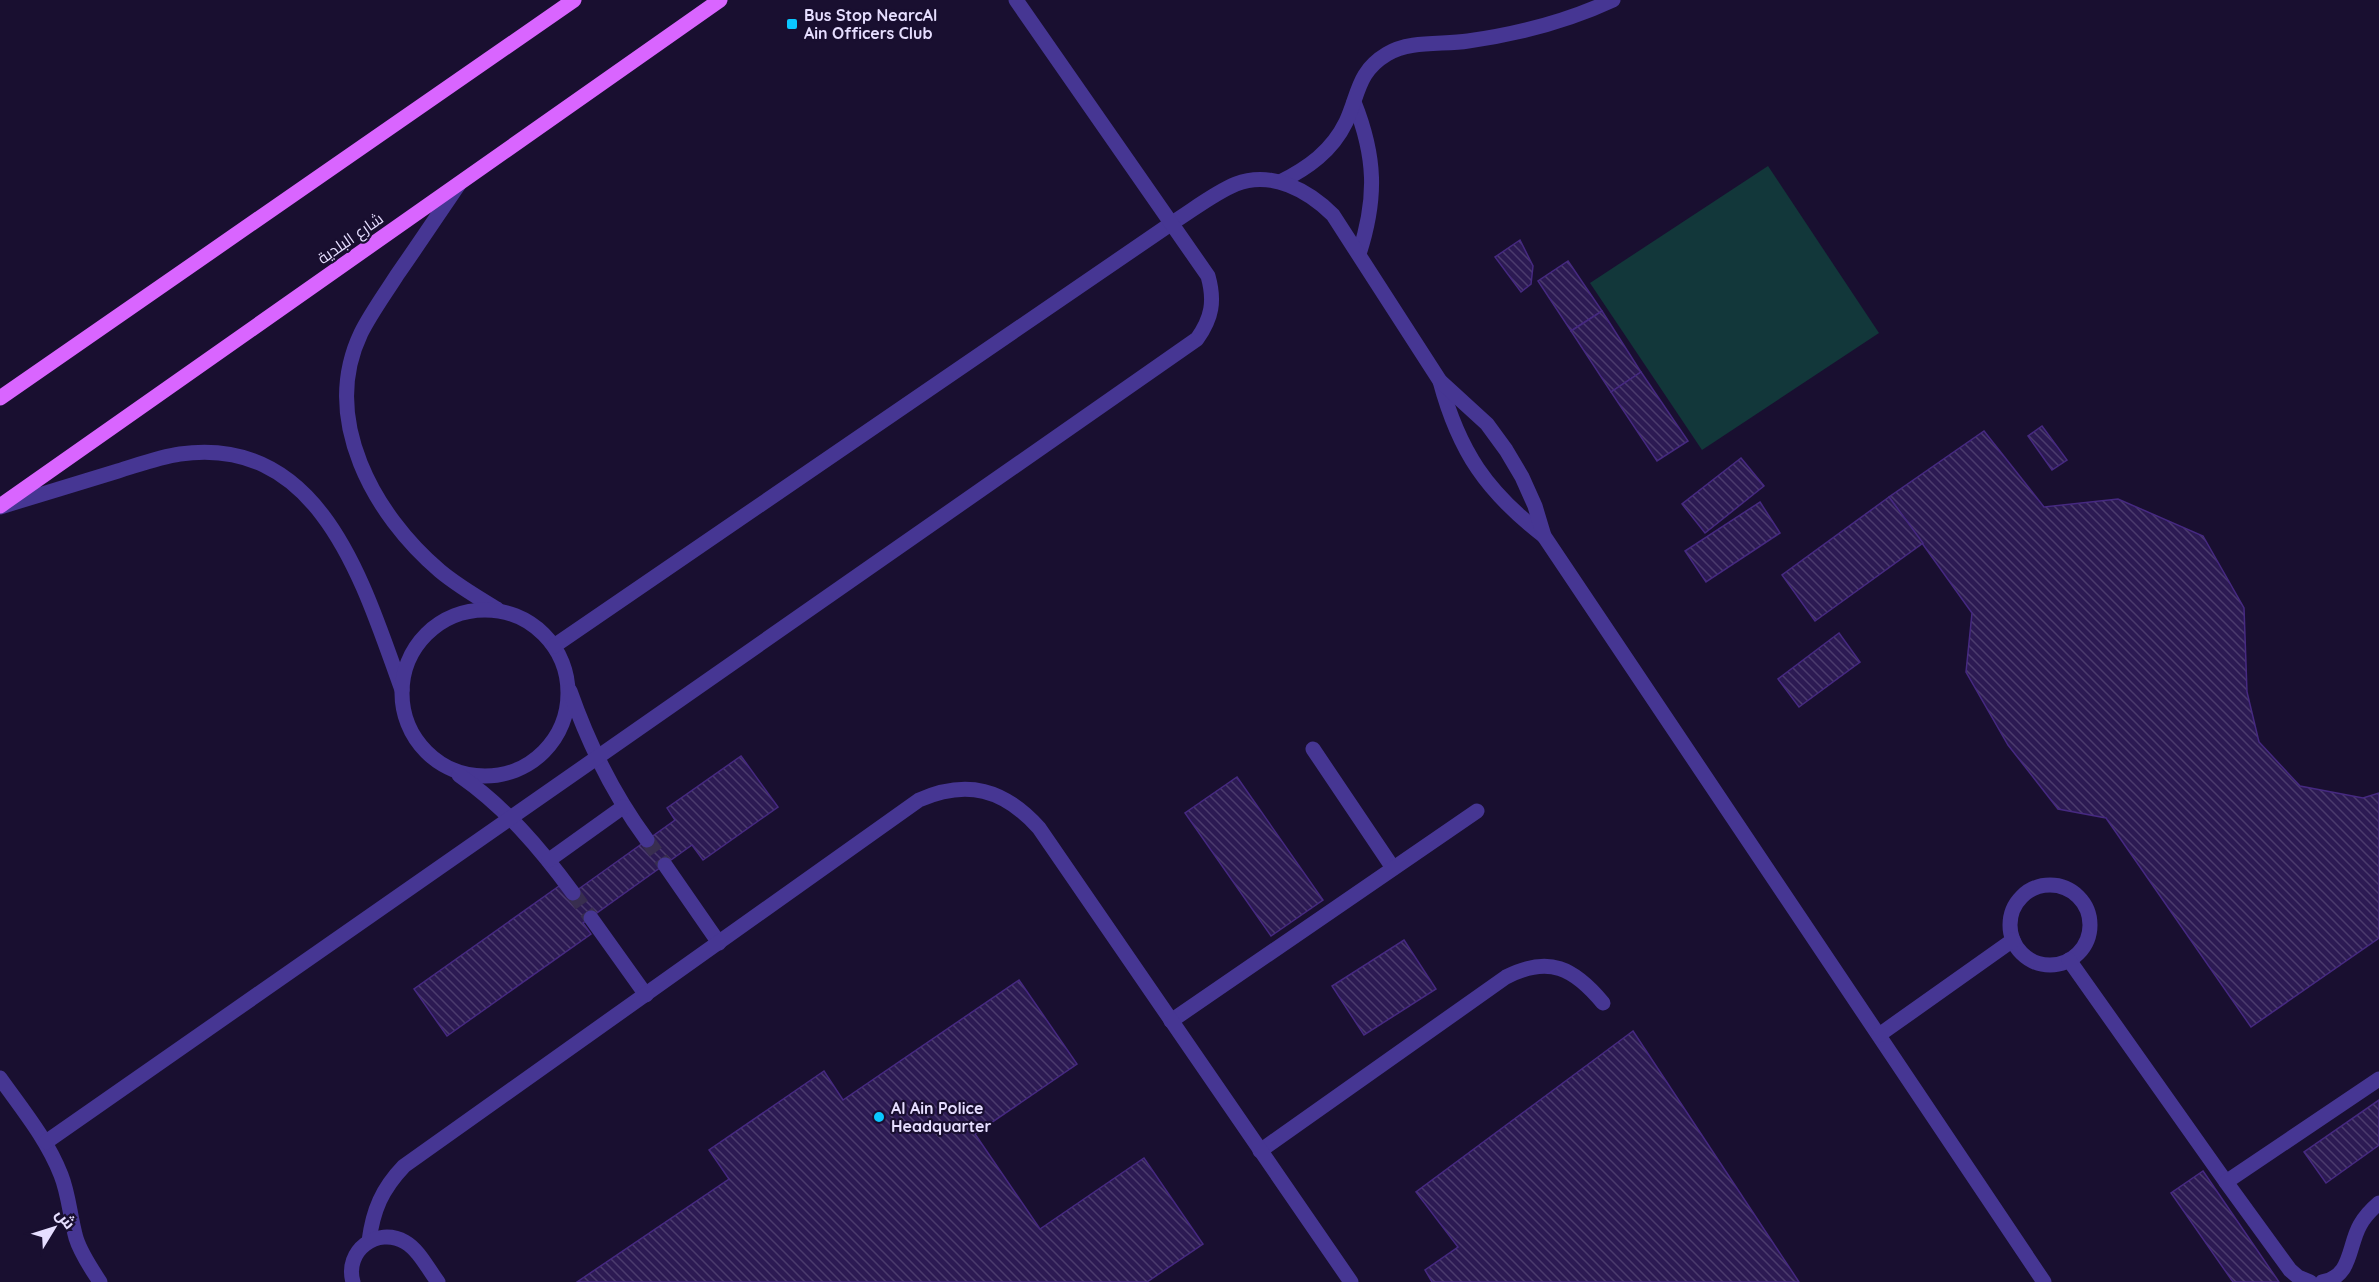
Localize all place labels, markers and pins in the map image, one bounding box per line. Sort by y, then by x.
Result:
place label: Bus Stop NearcAl Ain Officers Club [804,5,937,43]
marker: Bus Stop NearcAl Ain Officers Club [785,17,799,31]
place label: Al Ain Police Headquarter [891,1098,991,1136]
marker: Al Ain Police Headquarter [872,1110,886,1124]

